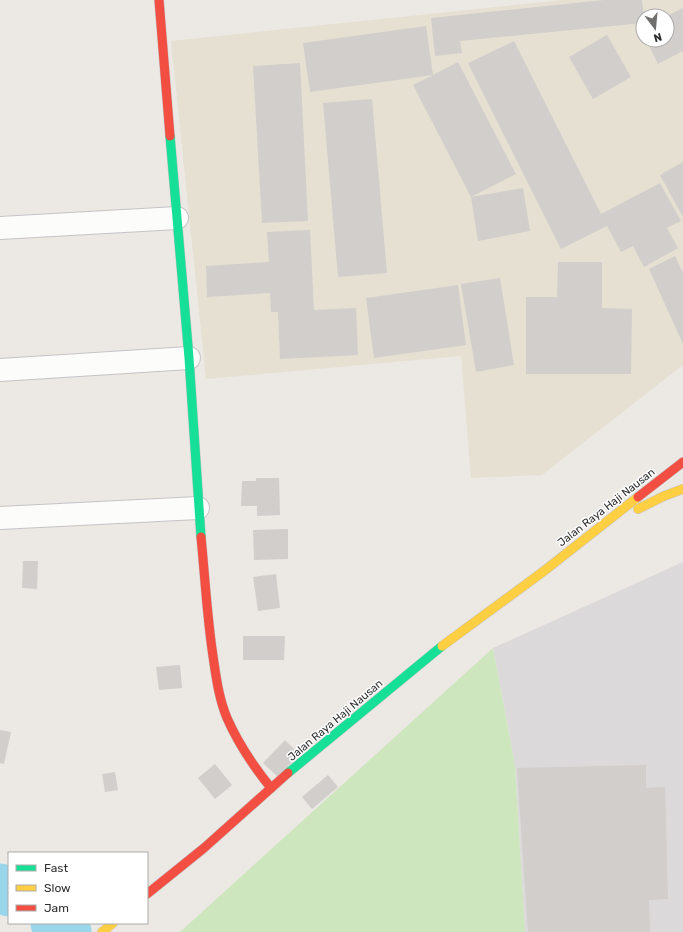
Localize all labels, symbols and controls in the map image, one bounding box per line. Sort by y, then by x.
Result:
north arrow [635,8,675,48]
text: N [652,30,663,44]
street label: Jalan Raya Haji Nausan [555,465,657,549]
street label: Jalan Raya Haji Nausan [285,677,385,764]
legend [8,852,148,924]
text: Fast [44,861,68,875]
text: Slow [44,881,71,895]
text: Jam [44,901,69,915]

